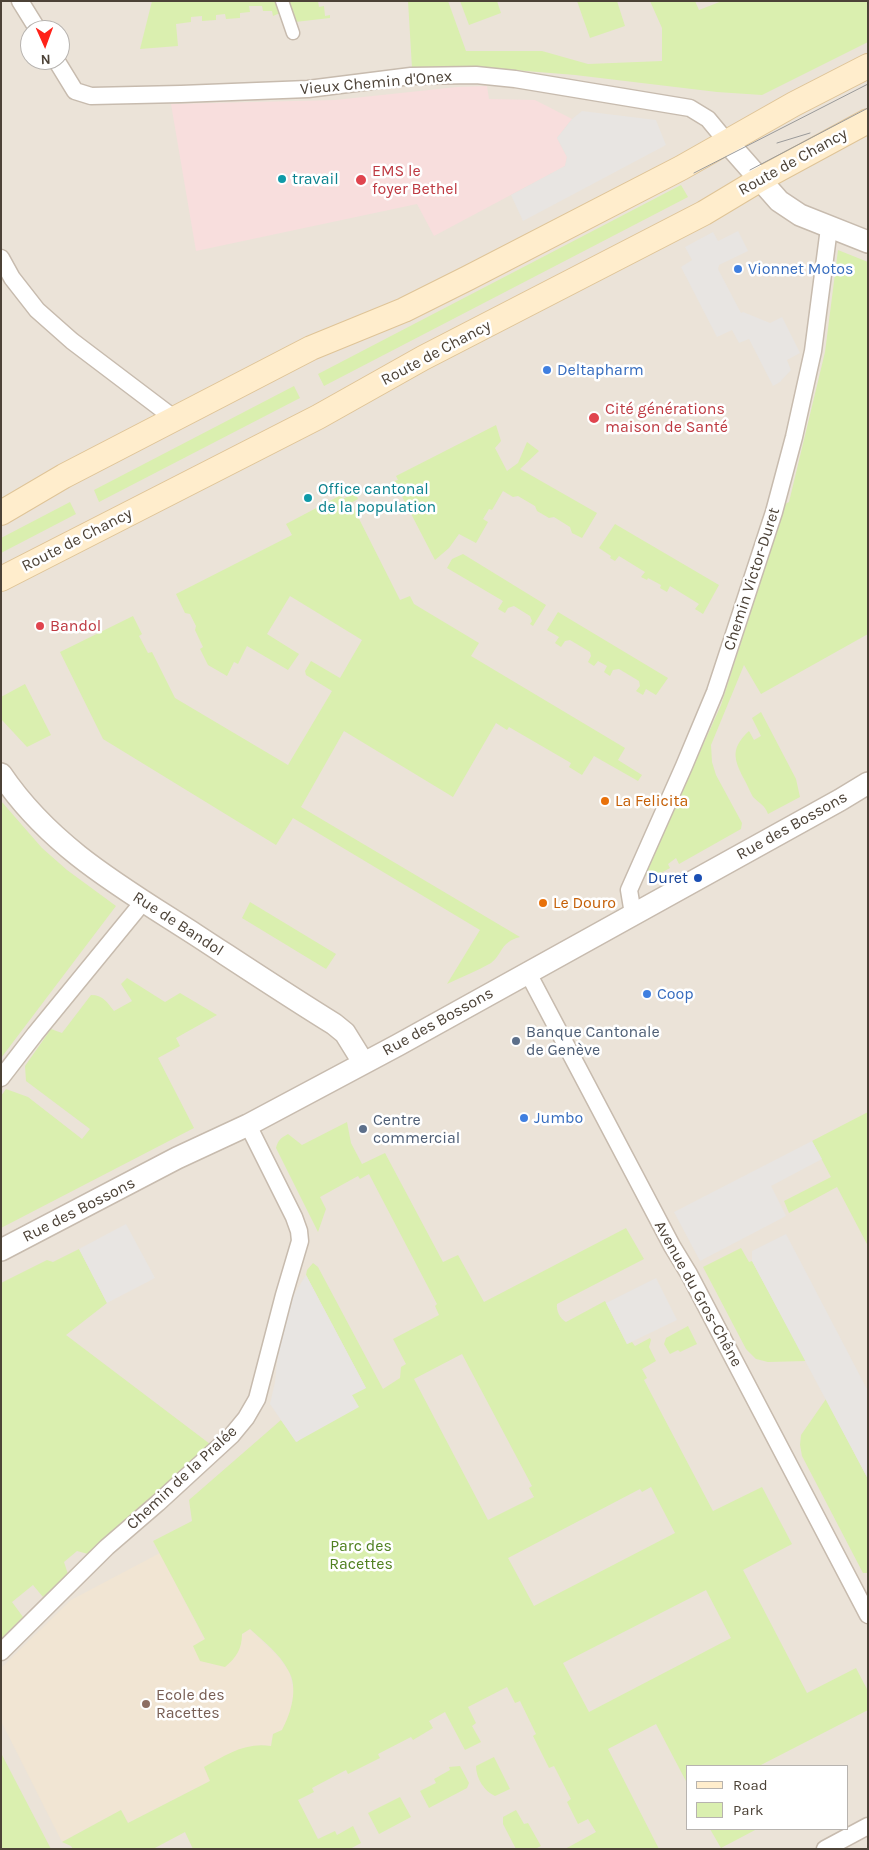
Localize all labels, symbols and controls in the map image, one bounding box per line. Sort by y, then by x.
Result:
north arrow [20,20,70,70]
text: N [40,51,51,68]
street label: Vieux Chemin d'Onex [299,67,453,99]
street label: Route de Chancy [735,124,851,200]
place label: EMS le foyer Bethel [372,161,458,199]
place label: travail [292,169,339,189]
marker: travail [276,173,288,185]
marker: EMS le foyer Bethel [354,173,368,187]
place label: Vionnet Motos [748,259,853,279]
marker: Vionnet Motos [732,263,744,275]
street label: Route de Chancy [378,316,494,390]
place label: Deltapharm [557,360,644,380]
marker: Deltapharm [541,364,553,376]
place label: Cité générations maison de Santé [605,399,728,437]
marker: Cité générations maison de Santé [587,411,601,425]
place label: Office cantonal de la population [318,479,436,517]
marker: Office cantonal de la population [302,492,314,504]
street label: Route de Chancy [19,504,135,576]
street label: Chemin Victor-Duret [720,505,784,653]
place label: Bandol [50,616,101,636]
marker: Bandol [34,620,46,632]
street label: Rue des Bossons [733,788,851,864]
place label: La Felicita [615,791,688,811]
marker: La Felicita [599,795,611,807]
place label: Duret [648,868,688,888]
marker: Duret [692,872,704,884]
street label: Rue de Bandol [129,888,227,960]
place label: Le Douro [553,893,616,913]
marker: Le Douro [537,897,549,909]
street label: Rue des Bossons [379,984,497,1060]
place label: Coop [657,984,694,1004]
marker: Coop [641,988,653,1000]
place label: Banque Cantonale de Genève [526,1022,660,1060]
marker: Banque Cantonale de Genève [510,1035,522,1047]
place label: Jumbo [534,1108,583,1128]
place label: Centre commercial [373,1110,460,1148]
marker: Jumbo [518,1112,530,1124]
marker: Centre commercial [357,1123,369,1135]
street label: Rue des Bossons [20,1173,138,1247]
street label: Avenue du Gros-Chêne [650,1218,746,1370]
street label: Chemin de la Pralée [123,1422,241,1534]
park label: Parc des Racettes [329,1536,393,1574]
place label: Ecole des Racettes [156,1685,225,1723]
marker: Ecole des Racettes [140,1698,152,1710]
legend [686,1765,849,1830]
text: Road [733,1776,768,1794]
text: Park [733,1801,763,1819]

